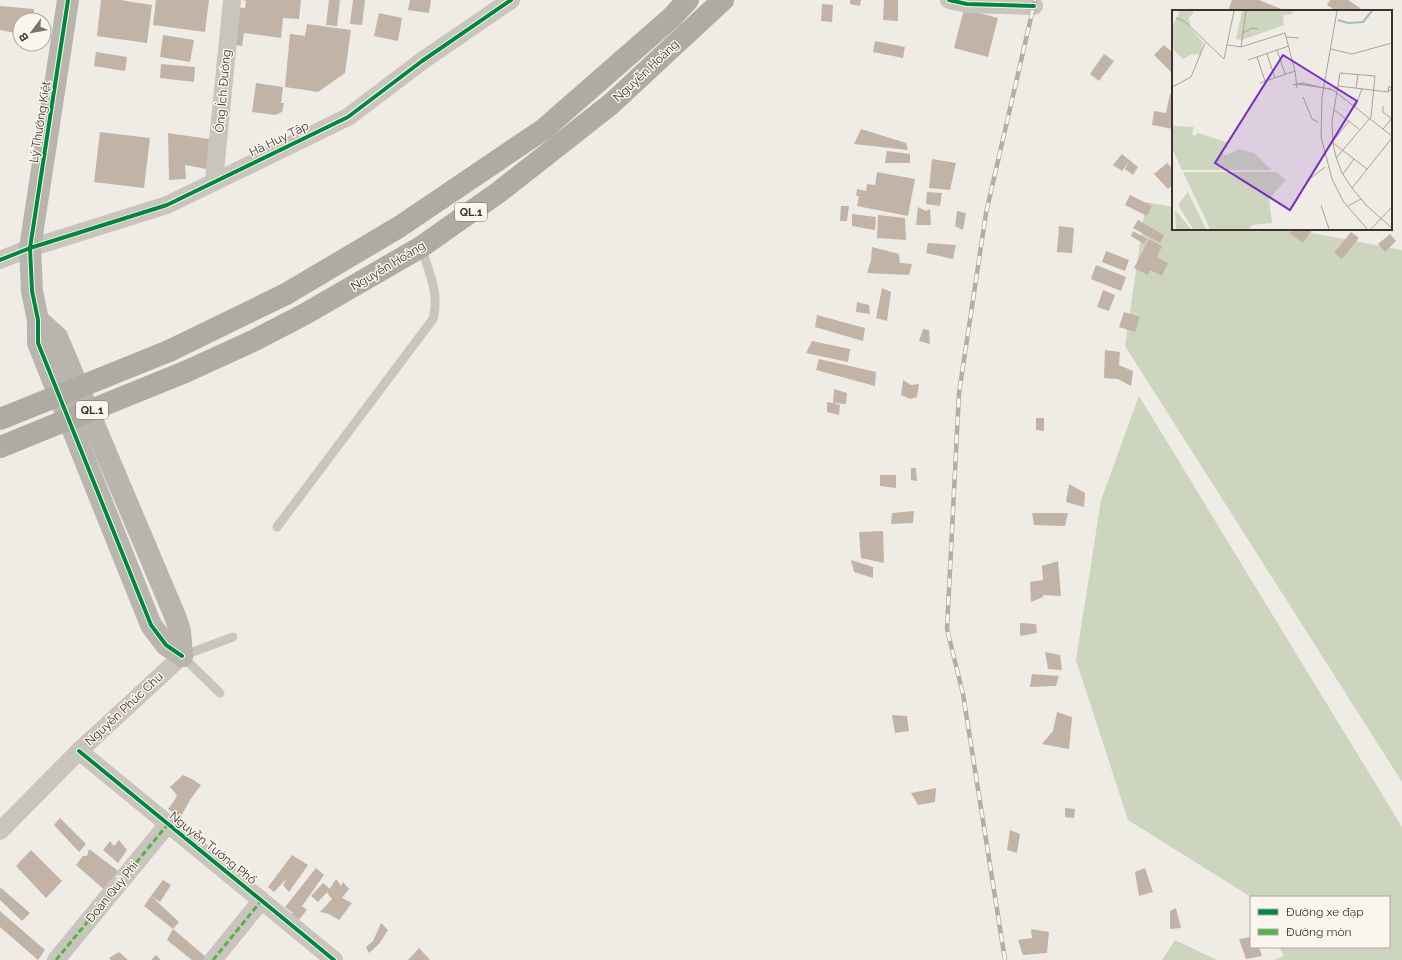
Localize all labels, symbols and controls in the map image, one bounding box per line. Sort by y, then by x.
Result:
inset map [1172,10,1392,230]
north arrow [12,12,52,52]
text: B [16,30,31,44]
street label: Nguyễn Hoàng [610,37,682,105]
street label: Ông Ích Đường [212,49,234,133]
street label: Lý Thường Kiệt [27,80,53,164]
street label: Hà Huy Tập [247,119,311,159]
road number: QL.1 [455,203,487,221]
street label: Nguyễn Hoàng [348,238,428,294]
road number: QL.1 [76,401,108,419]
street label: Nguyễn Phúc Chu [82,669,166,749]
street label: Nguyễn Tường Phổ [167,809,259,887]
street label: Đoàn Quý Phi [83,859,141,925]
legend [1250,896,1390,948]
text: Đường xe đạp [1286,905,1364,919]
text: Đường mòn [1286,925,1352,939]

